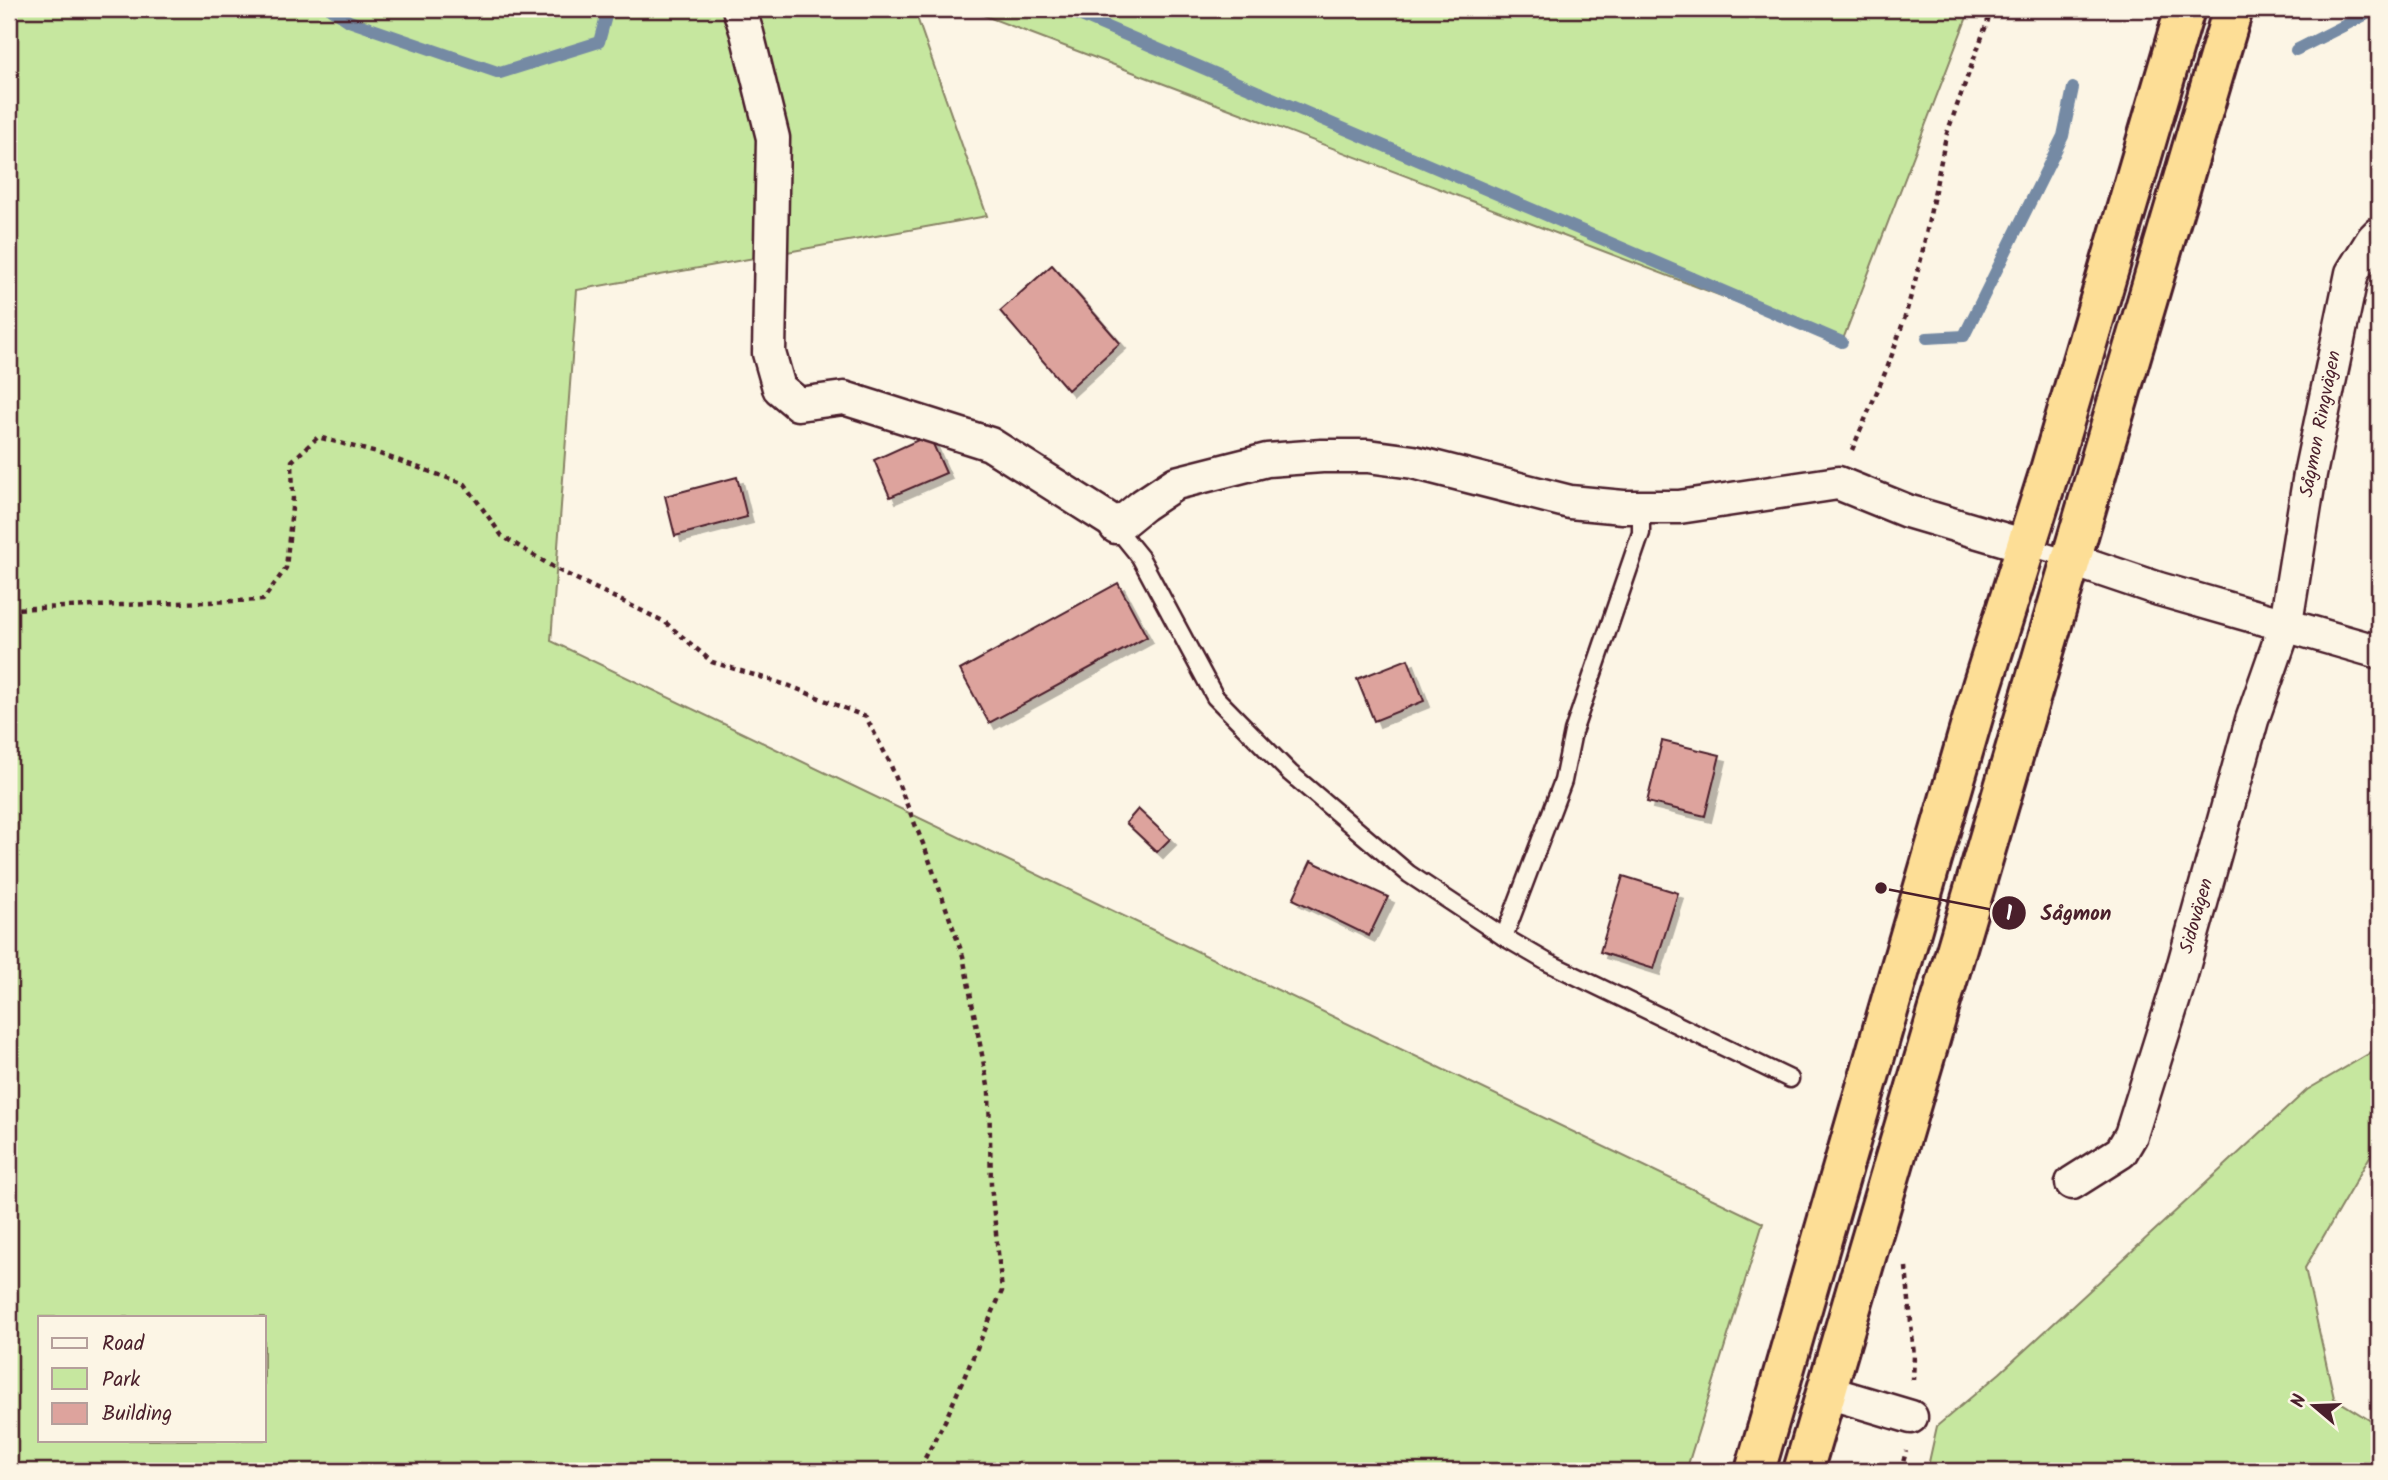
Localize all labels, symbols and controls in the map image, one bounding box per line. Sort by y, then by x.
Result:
street label: Sågmon Ringvägen [2292,348,2350,500]
street label: Sidovägen [2172,875,2222,957]
callout: Sågmon [1991,892,2125,934]
text: 1 [2006,898,2013,931]
text: Sågmon [2041,898,2111,931]
legend [38,1316,266,1442]
text: Road [102,1328,145,1361]
text: Park [102,1364,140,1397]
north arrow [2280,1372,2350,1442]
text: N [2284,1391,2316,1412]
text: Building [102,1398,172,1431]

